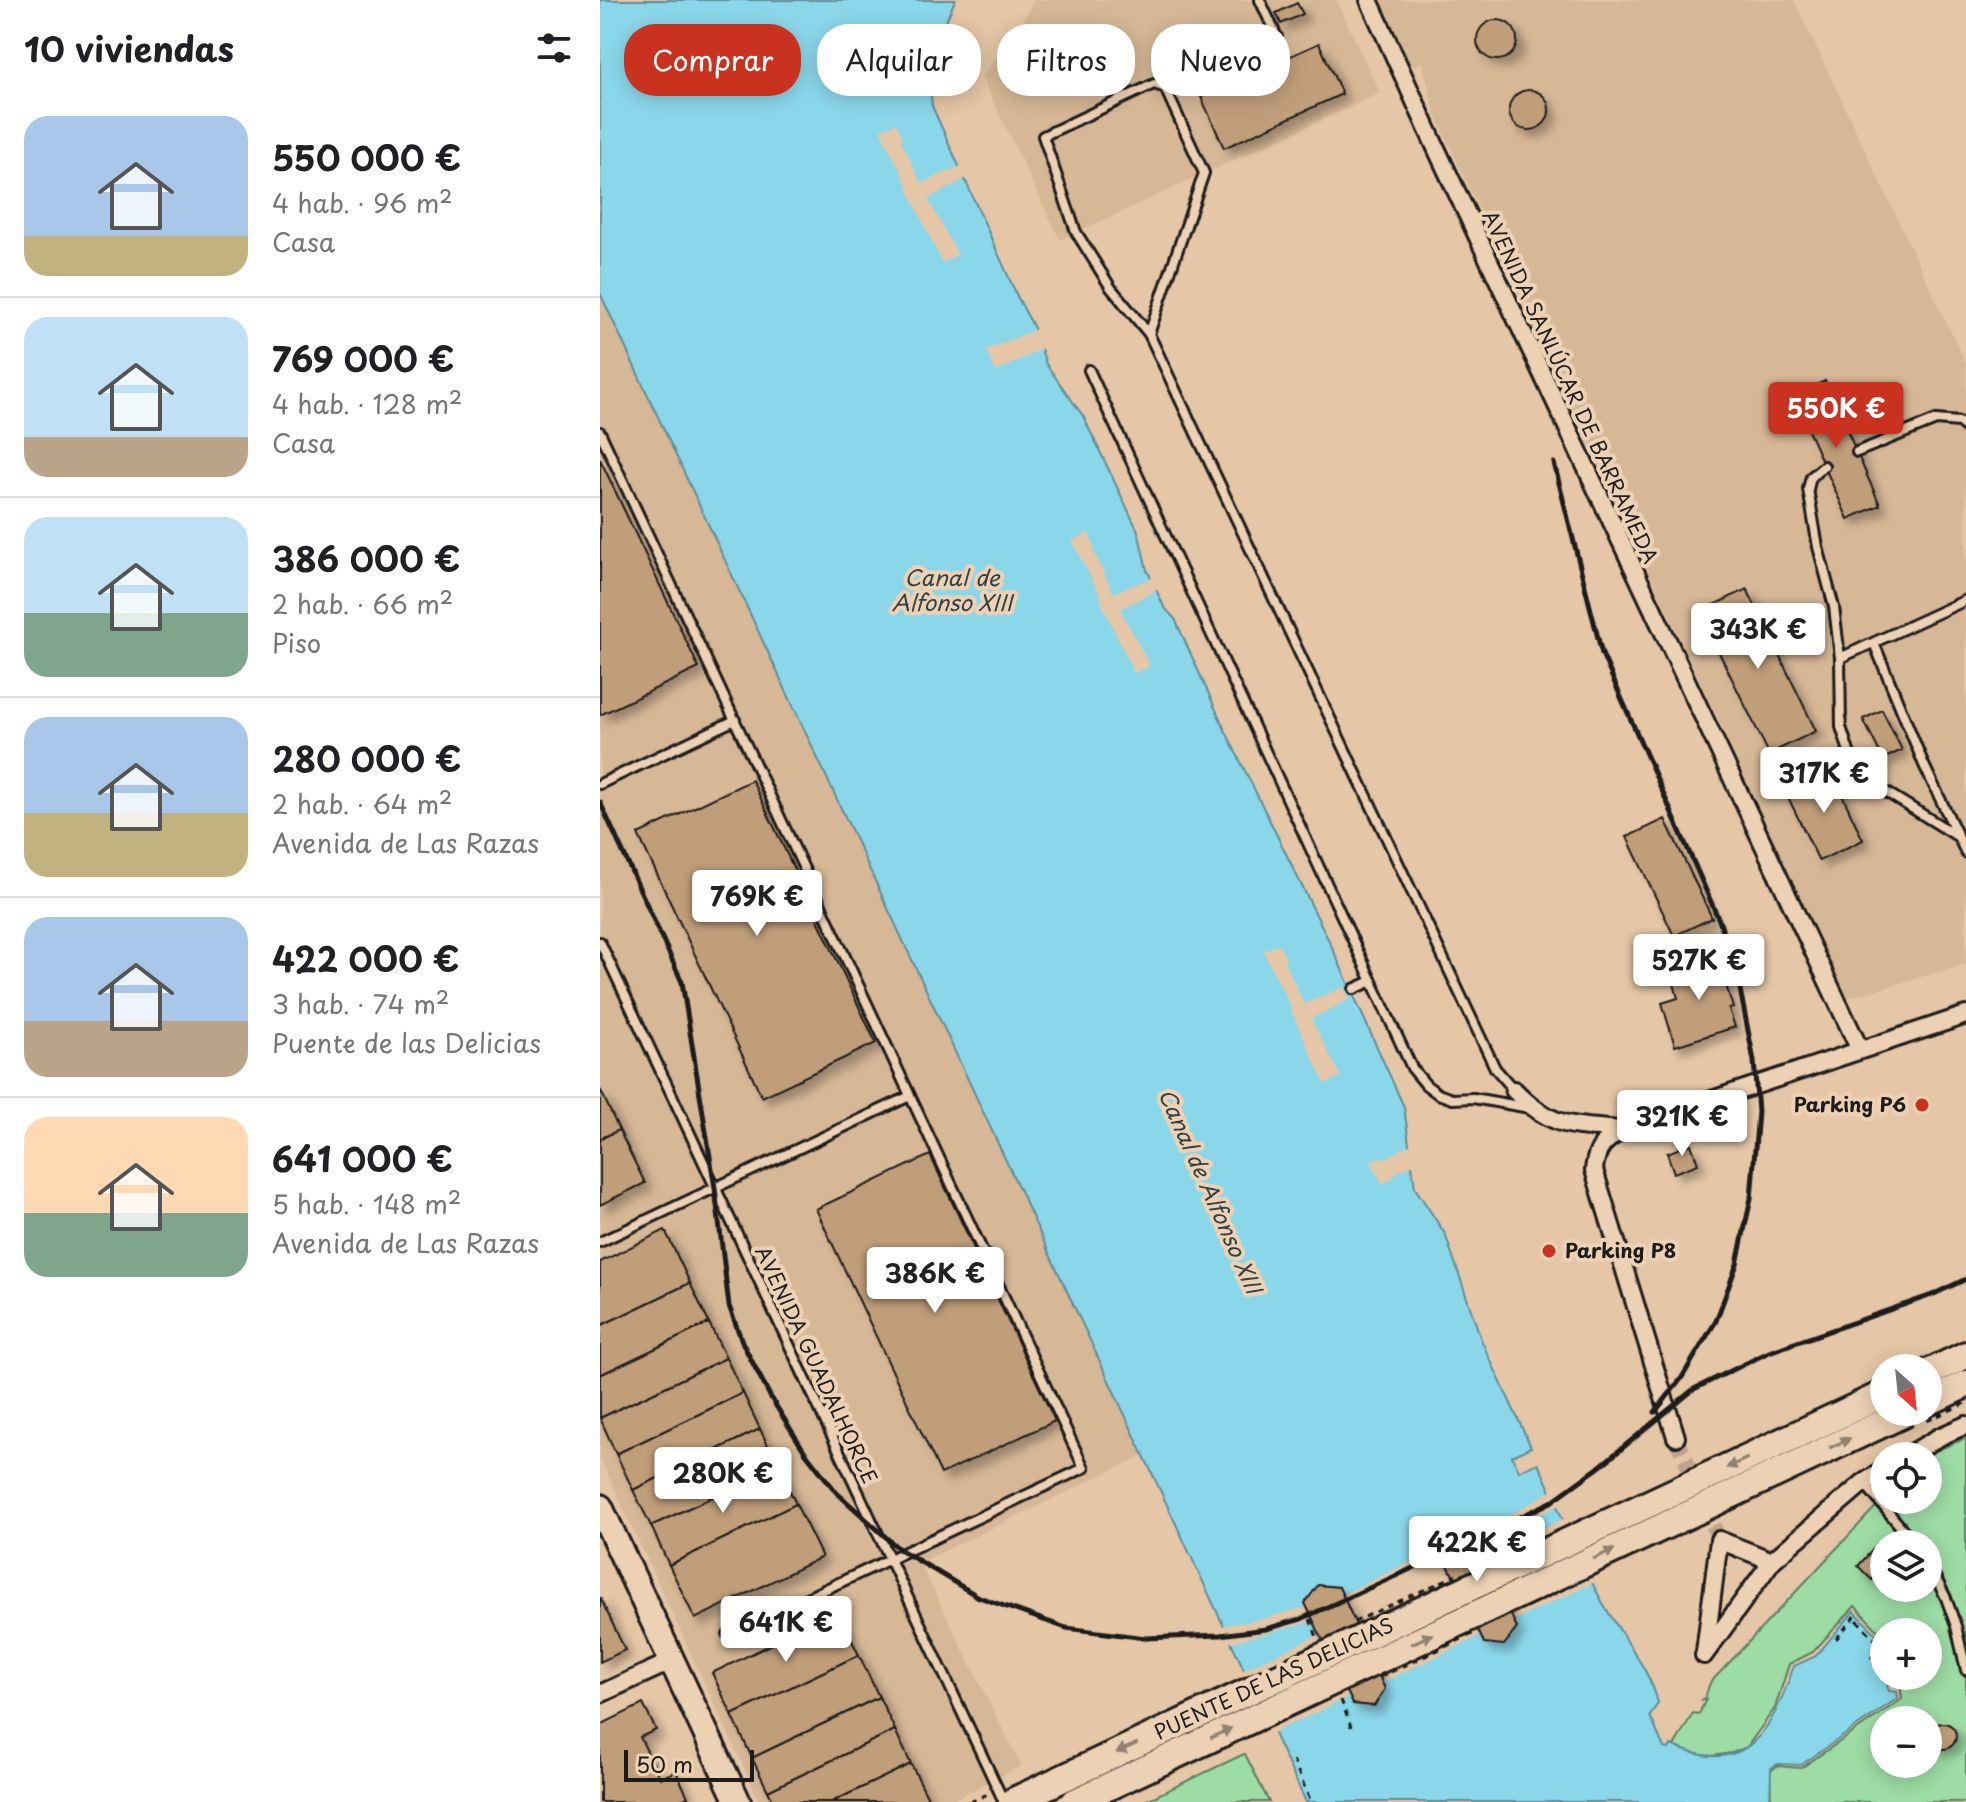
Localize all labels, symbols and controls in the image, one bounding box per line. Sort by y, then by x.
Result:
text: 10 viviendas [24,22,234,74]
chip: Comprar [624,24,801,96]
chip: Alquilar [817,24,981,96]
chip: Filtros [997,24,1135,96]
chip: Nuevo [1151,24,1290,96]
icon: filters [532,26,576,70]
text: 550 000 € [272,131,461,183]
icon: home [88,148,184,244]
text: 4 hab. · 96 m² [272,183,453,222]
street label: AVENIDA SANLÚCAR DE BARRAMEDA [1476,205,1666,568]
text: Casa [272,222,335,261]
text: 769 000 € [272,332,454,384]
icon: home [88,349,184,445]
pin: 550K € [1771,382,1901,450]
text: 4 hab. · 128 m² [272,384,462,423]
text: 550K € [1786,388,1886,427]
text: Casa [272,423,335,462]
text: 386 000 € [272,532,460,584]
icon: home [88,549,184,645]
water label: Canal de Alfonso XIII [892,560,1015,618]
text: 2 hab. · 66 m² [272,584,453,623]
pin: 343K € [1693,603,1823,671]
text: 343K € [1709,609,1807,648]
text: Piso [272,623,321,662]
text: 280 000 € [272,732,462,784]
pin: 317K € [1759,747,1889,815]
icon: home [88,749,184,845]
text: 317K € [1778,753,1870,792]
text: 2 hab. · 64 m² [272,784,453,823]
text: Avenida de Las Razas [272,823,539,862]
pin: 769K € [692,870,822,938]
text: 769K € [710,876,804,915]
text: 422 000 € [272,932,459,984]
pin: 527K € [1634,934,1764,1002]
text: 527K € [1651,940,1747,979]
icon: home [88,949,184,1045]
text: 3 hab. · 74 m² [272,984,449,1023]
text: Puente de las Delicias [272,1023,541,1062]
water label: Canal de Alfonso XIII [1151,1083,1273,1301]
place label: Parking P6 [1794,1089,1906,1119]
pin: 321K € [1617,1090,1747,1158]
text: 321K € [1635,1096,1729,1135]
marker: Parking P6 [1913,1096,1931,1114]
text: 641 000 € [272,1132,453,1184]
icon: home [88,1149,184,1245]
text: 5 hab. · 148 m² [272,1184,461,1223]
text: Avenida de Las Razas [272,1223,539,1262]
place label: Parking P8 [1565,1235,1676,1265]
street label: AVENIDA GUADALHORCE [749,1241,885,1488]
marker: Parking P8 [1540,1242,1558,1260]
pin: 386K € [870,1247,1000,1315]
text: 386K € [885,1253,985,1292]
north arrow [1870,1354,1942,1426]
map controls [1870,1354,1942,1778]
one-way arrow [1828,1436,1852,1450]
button: locate [1870,1442,1942,1514]
pin: 280K € [658,1447,788,1515]
text: 280K € [673,1453,773,1492]
one-way arrow [1726,1456,1749,1469]
pin: 422K € [1412,1516,1542,1584]
text: 422K € [1427,1522,1527,1561]
button: layers [1870,1530,1942,1602]
one-way arrow [1593,1547,1616,1561]
pin: 641K € [721,1596,851,1664]
text: 641K € [739,1602,833,1641]
street label: PUENTE DE LAS DELICIAS [1149,1609,1398,1747]
button: + [1870,1618,1942,1690]
one-way arrow [1410,1632,1434,1646]
button: − [1870,1706,1942,1778]
one-way arrow [1210,1726,1233,1740]
one-way arrow [1115,1741,1139,1755]
scale bar [624,1746,754,1782]
text: 50 m [636,1747,693,1780]

